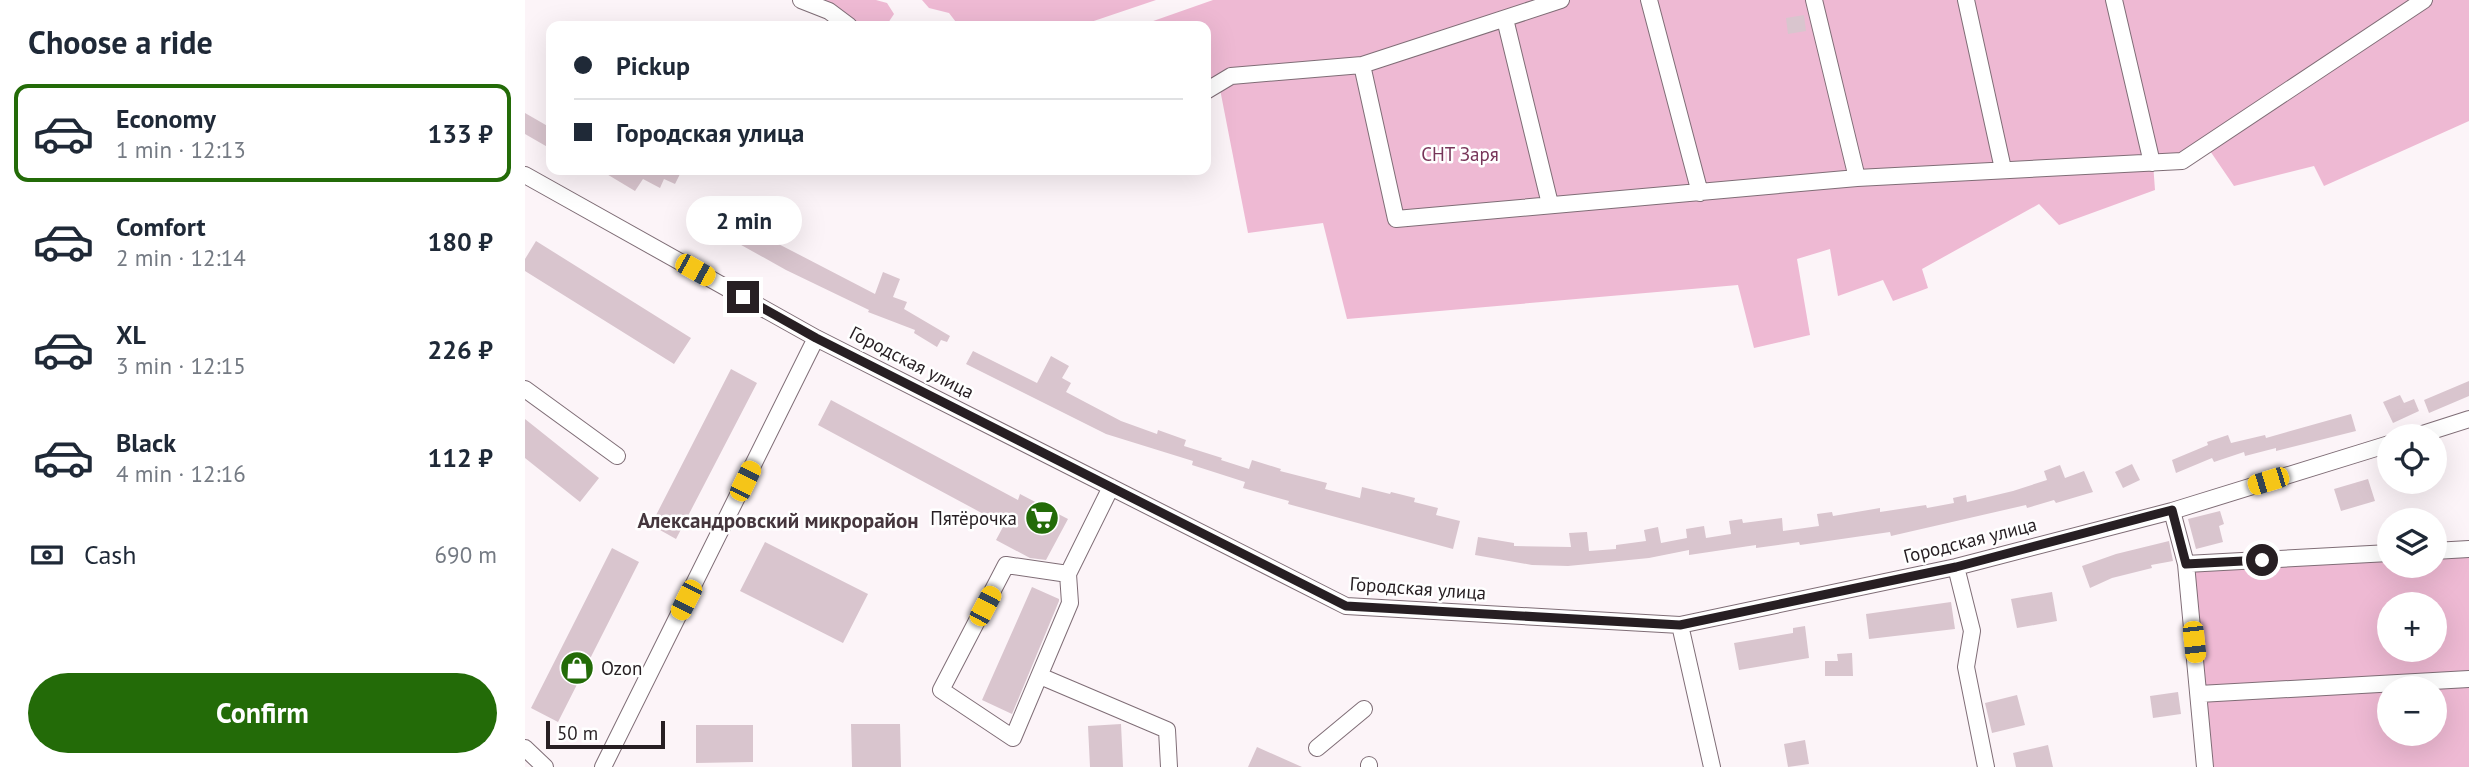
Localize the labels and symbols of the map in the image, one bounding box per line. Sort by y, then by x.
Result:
park label: СНТ Заря [1421,142,1499,166]
callout: 2 min [685,196,801,244]
car [672,251,719,289]
route end [727,281,759,313]
street label: Городская улица [846,320,978,404]
car [727,458,764,504]
car [2245,465,2292,497]
supermarket icon: Пятёрочка [1023,499,1061,537]
place label: Пятёрочка [930,506,1017,530]
district label: Александровский микрорайон [637,507,919,534]
street label: Городская улица [1901,512,2039,568]
route start [2246,544,2278,576]
street label: Городская улица [1349,571,1487,605]
car [668,577,705,623]
car [966,583,1005,629]
car [2182,620,2207,664]
shop icon: Ozon [558,649,596,687]
place label: Ozon [601,656,642,680]
scale bar [546,718,665,750]

